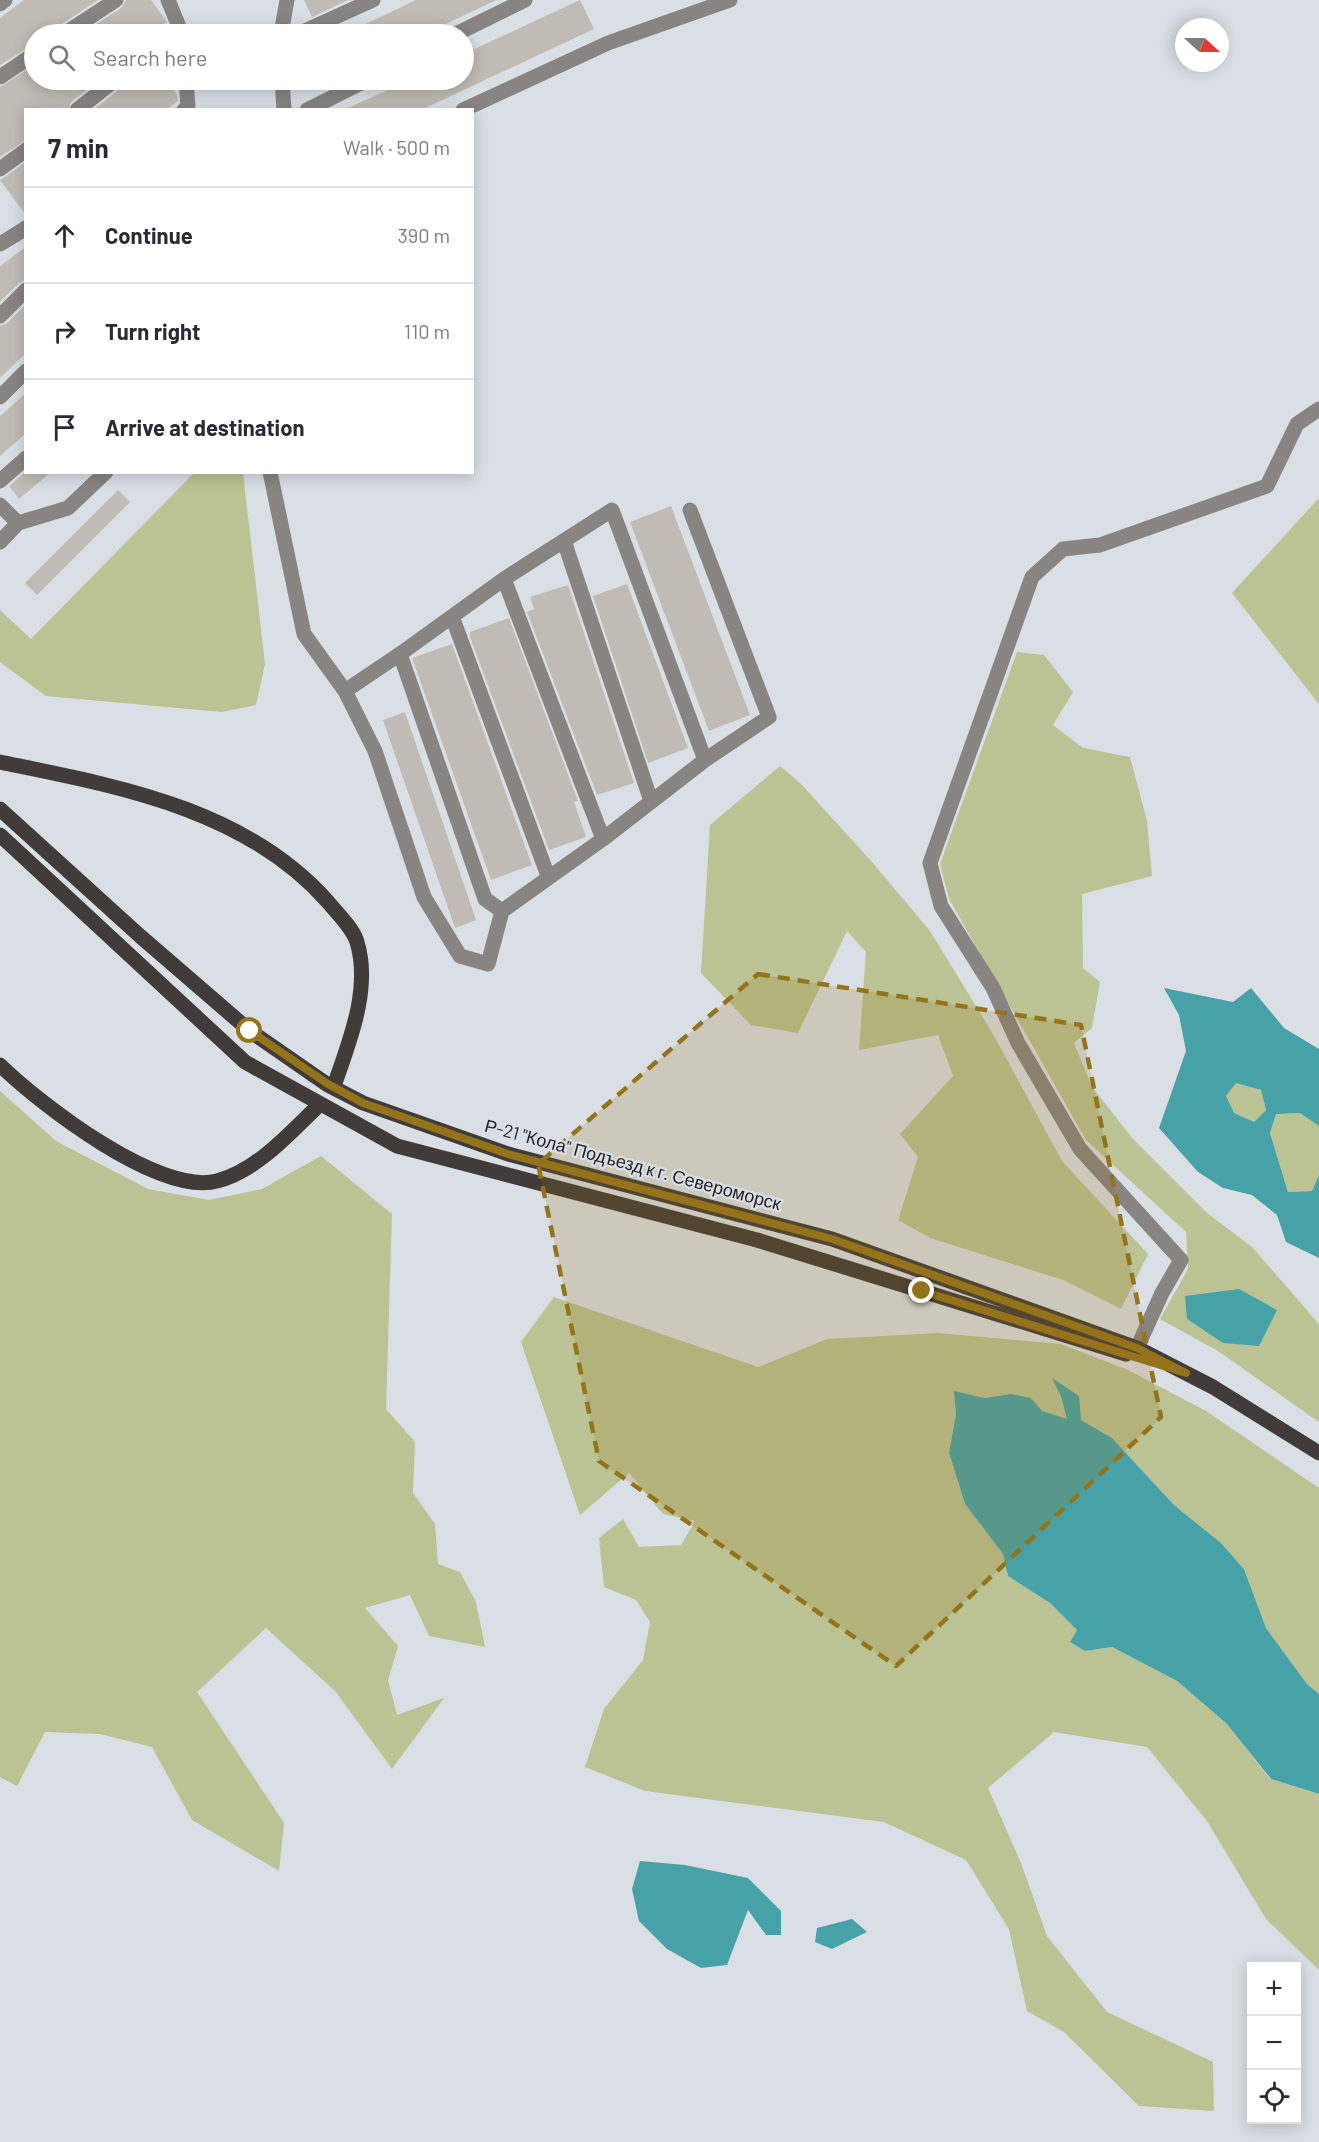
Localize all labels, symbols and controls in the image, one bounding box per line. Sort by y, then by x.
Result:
north arrow [1175,18,1229,72]
search box [24,24,474,90]
icon: search [45,41,78,74]
text: Search here [93,44,207,70]
text: 7 min [48,132,109,163]
text: Walk · 500 m [343,135,450,159]
icon: ahead [48,219,81,252]
text: Continue [105,222,193,248]
text: 390 m [397,223,450,247]
icon: right [48,315,81,348]
text: Turn right [105,318,200,344]
text: 110 m [404,319,450,343]
icon: arrive [48,411,81,444]
text: Arrive at destination [105,414,304,440]
route start [236,1017,262,1043]
street label: Р-21 "Кола" Подъезд к г. Североморск [482,1114,784,1214]
route end [908,1277,934,1303]
map controls [1247,1962,1301,2124]
button: + [1247,1962,1301,2016]
button: − [1247,2016,1301,2070]
button: locate [1247,2070,1301,2124]

